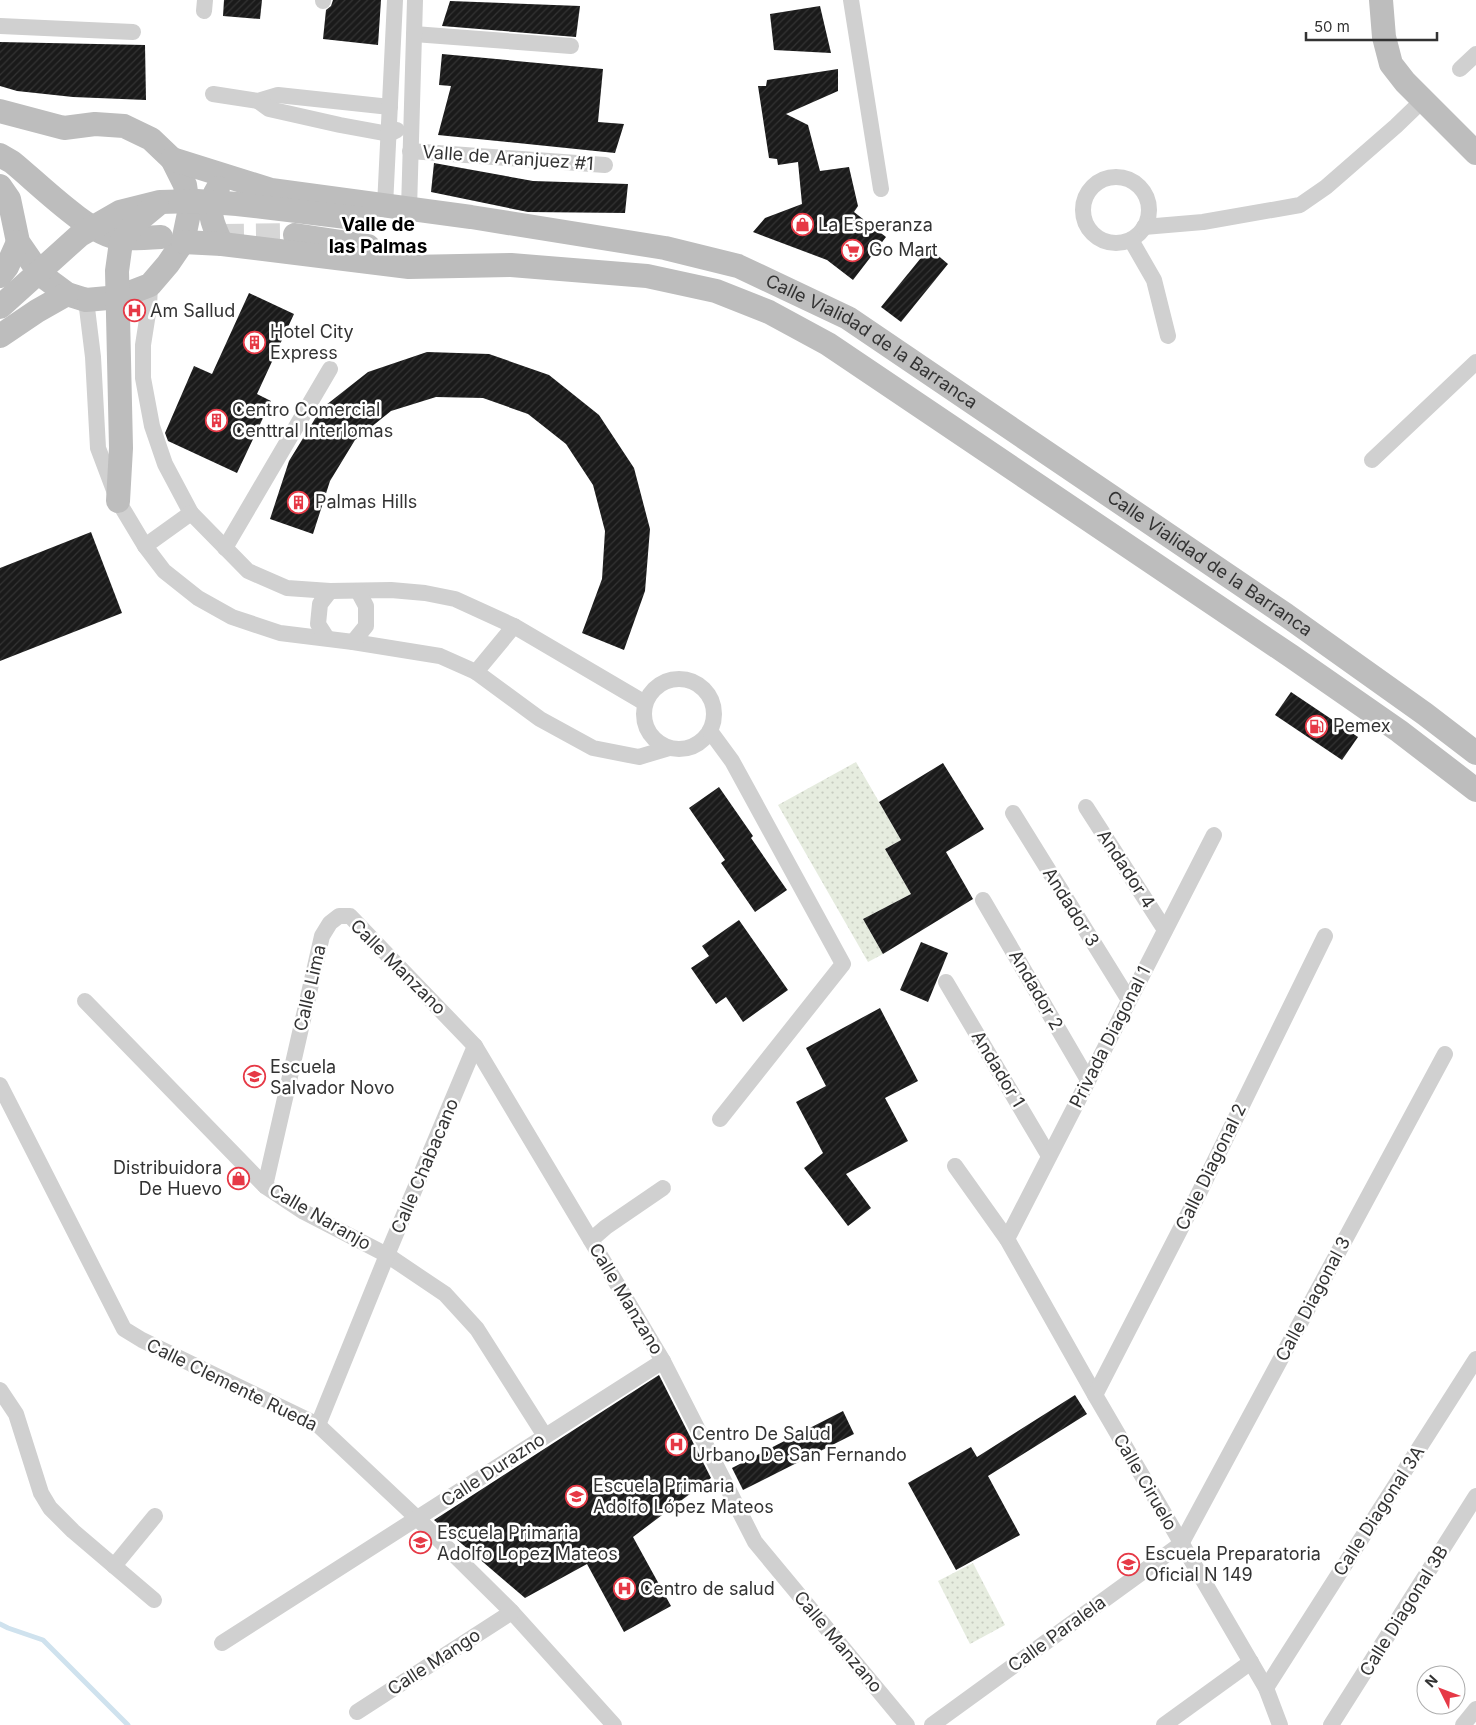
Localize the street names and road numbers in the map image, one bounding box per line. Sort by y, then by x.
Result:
street label: Valle de Aranjuez #1 [422,141,594,174]
street label: Calle Vialidad de la Barranca [763,270,982,413]
street label: Calle Vialidad de la Barranca [1103,486,1317,640]
street label: Andador 4 [1093,825,1160,912]
street label: Andador 3 [1039,863,1104,950]
street label: Calle Manzano [346,915,450,1019]
street label: Calle Lima [289,943,330,1033]
street label: Andador 2 [1005,946,1068,1033]
street label: Privada Diagonal 1 [1065,963,1154,1111]
street label: Andador 1 [967,1027,1029,1111]
street label: Calle Chabacano [387,1095,462,1237]
street label: Calle Diagonal 2 [1171,1100,1250,1233]
street label: Calle Naranjo [266,1179,375,1254]
street label: Calle Diagonal 3 [1271,1233,1354,1365]
street label: Calle Manzano [585,1239,668,1358]
street label: Calle Clemente Rueda [143,1334,321,1435]
street label: Calle Durazno [437,1428,549,1511]
street label: Calle Ciruelo [1109,1430,1182,1534]
street label: Calle Diagonal 3A [1329,1442,1428,1580]
street label: Calle Diagonal 3B [1355,1542,1452,1680]
street label: Calle Manzano [790,1587,887,1697]
street label: Calle Paralela [1004,1591,1110,1676]
street label: Calle Mango [383,1624,484,1699]

